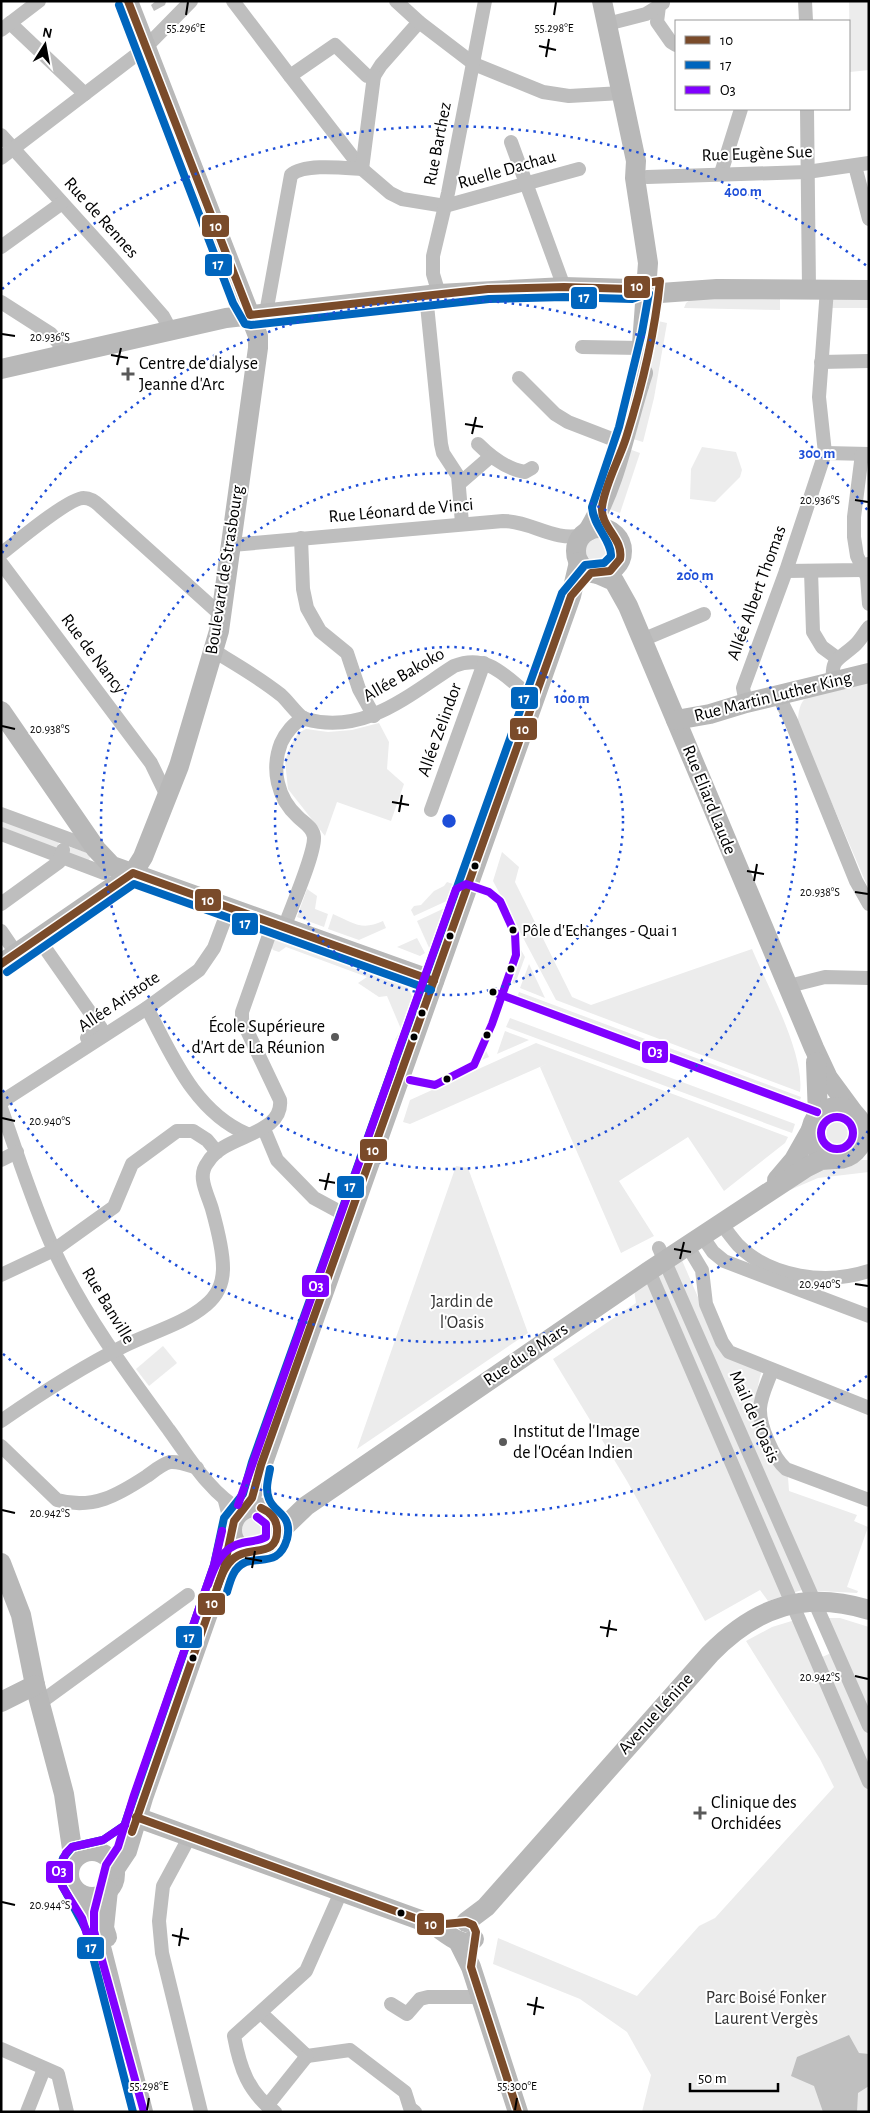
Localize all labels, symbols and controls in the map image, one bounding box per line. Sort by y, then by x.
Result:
north arrow [20,20,70,70]
legend [675,20,850,110]
text: 55.296°E [167,22,206,34]
text: 55.298°E [535,22,574,34]
text: N [41,25,53,41]
text: 10 [720,33,733,48]
text: 17 [720,58,731,73]
text: O3 [720,83,736,98]
street label: Rue Barthez [421,101,455,187]
street label: Rue Eugène Sue [701,143,813,165]
street label: Ruelle Dachau [456,147,558,193]
street label: Rue de Rennes [60,174,142,262]
text: 400 m [724,184,762,199]
line badge: 10 [201,214,230,238]
text: 10 [210,220,222,234]
line badge: 17 [204,253,233,277]
text: 17 [212,258,224,272]
line badge: 10 [623,275,651,299]
text: 10 [631,280,643,294]
line badge: 17 [570,286,598,310]
text: 17 [578,291,590,305]
text: 20.936°S [30,331,70,343]
place label: Centre de dialyse Jeanne d'Arc [139,355,258,394]
marker: Centre de dialyse Jeanne d'Arc [121,367,135,381]
text: 300 m [799,446,835,461]
street label: Boulevard de Strasbourg [203,484,247,656]
text: 20.936°S [800,494,840,506]
street label: Rue Léonard de Vinci [328,496,474,526]
street label: Allée Albert Thomas [724,523,790,663]
text: 200 m [676,568,714,583]
street label: Rue de Nancy [57,611,129,697]
street label: Allée Bakoko [360,645,448,705]
street label: Rue Martin Luther King [692,669,854,725]
street label: Allée Zelindor [415,681,465,779]
line badge: 17 [510,686,539,710]
text: 100 m [554,691,590,706]
text: 17 [518,692,530,706]
line badge: 10 [509,717,538,741]
text: 20.938°S [30,723,70,735]
text: 10 [517,723,529,737]
street label: Rue Eliard Laude [679,743,739,857]
centre of rings [440,812,458,830]
unlabelled marker [470,861,480,871]
text: 20.938°S [800,886,840,898]
line badge: 10 [194,888,222,912]
text: 10 [202,894,214,908]
line badge: 17 [231,912,259,936]
text: 17 [239,917,251,931]
place label: Pôle d'Echanges - Quai 1 [522,922,678,940]
marker: Pôle d'Echanges - Quai 1 [508,925,518,935]
unlabelled marker [445,931,455,941]
unlabelled marker [506,964,516,974]
street label: Allée Aristote [75,968,163,1036]
unlabelled marker [488,987,498,997]
unlabelled marker [417,1008,427,1018]
place label: École Supérieure d'Art de La Réunion [191,1015,325,1057]
unlabelled marker [482,1030,492,1040]
marker: École Supérieure d'Art de La Réunion [329,1031,341,1043]
unlabelled marker [409,1032,419,1042]
line badge: O3 [641,1040,669,1064]
text: O3 [647,1046,663,1060]
unlabelled marker [442,1074,452,1084]
text: 20.940°S [29,1115,71,1127]
line badge: 10 [359,1138,388,1162]
text: 10 [367,1144,379,1158]
line badge: 17 [336,1175,365,1199]
text: 17 [344,1180,356,1194]
street label: Rue Banville [78,1265,138,1347]
line badge: O3 [301,1274,330,1298]
text: 20.940°S [799,1278,841,1290]
text: O3 [308,1280,324,1294]
park label: Jardin de l'Oasis [431,1293,493,1332]
street label: Rue du 8 Mars [480,1320,572,1390]
street label: Mail de l'Oasis [726,1368,782,1466]
place label: Institut de l'Image de l'Océan Indien [513,1423,640,1462]
marker: Institut de l'Image de l'Océan Indien [497,1436,509,1448]
text: 20.942°S [30,1507,71,1519]
line badge: 10 [197,1592,226,1616]
text: 10 [206,1597,218,1611]
line badge: 17 [175,1625,203,1649]
text: 17 [183,1631,195,1645]
unlabelled marker [188,1653,198,1663]
street label: Avenue Lénine [615,1670,697,1758]
text: 20.942°S [800,1671,841,1683]
place label: Clinique des Orchidées [711,1794,797,1833]
marker: Clinique des Orchidées [693,1806,707,1820]
line badge: O3 [45,1860,74,1884]
text: O3 [51,1865,67,1879]
text: 20.944°S [30,1899,71,1911]
unlabelled marker [396,1908,406,1918]
line badge: 10 [416,1912,445,1936]
text: 10 [425,1918,437,1932]
line badge: 17 [76,1936,105,1960]
text: 17 [85,1941,97,1955]
park label: Parc Boisé Fonker Laurent Vergès [706,1989,826,2028]
scale bar [690,2060,778,2092]
text: 50 m [698,2071,727,2086]
text: 55.298°E [130,2080,169,2092]
text: 55.300°E [497,2080,537,2092]

